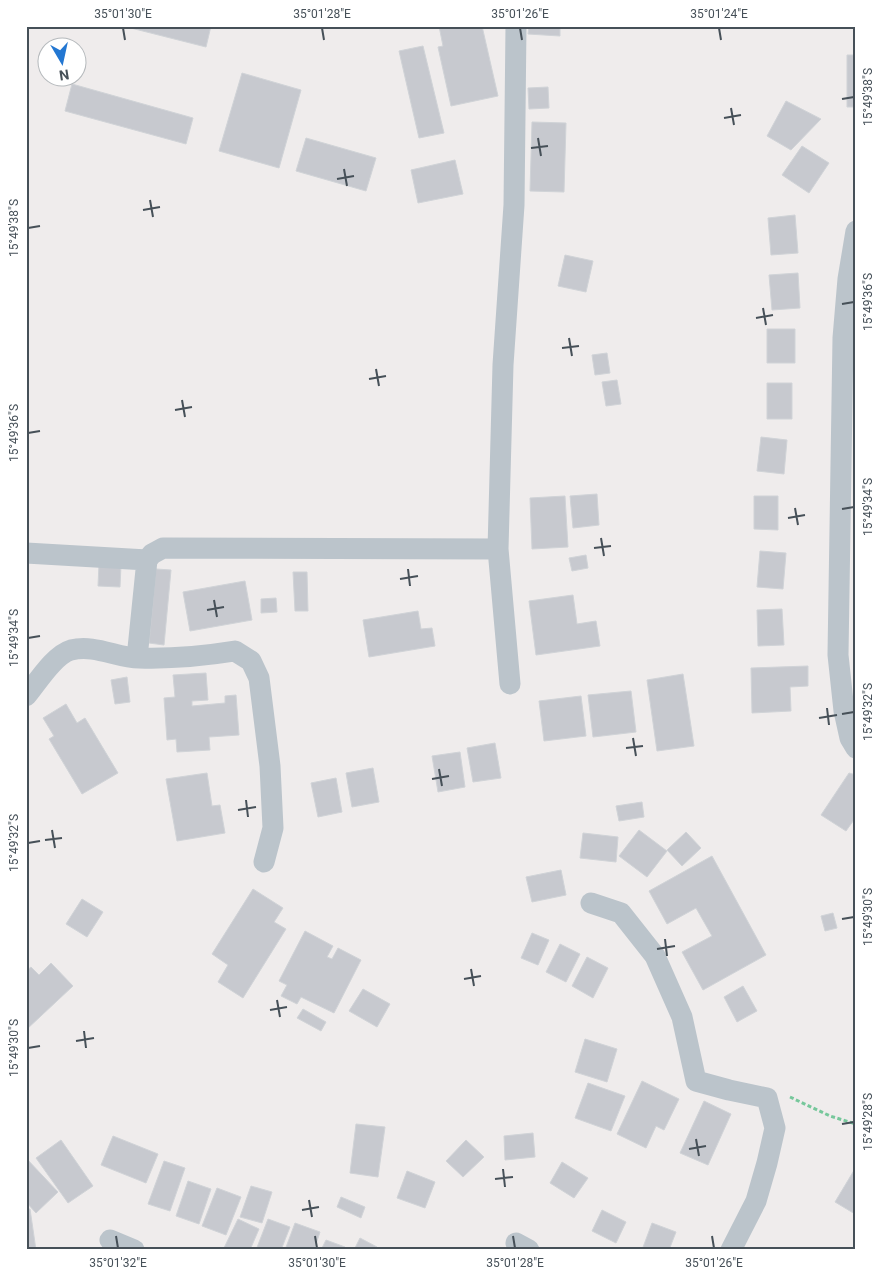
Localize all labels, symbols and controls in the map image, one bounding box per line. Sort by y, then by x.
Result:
text: 35°01'30"E [94,7,152,21]
text: 35°01'28"E [293,7,351,21]
text: 35°01'26"E [491,7,549,21]
text: 35°01'24"E [690,7,748,21]
north arrow [38,38,88,88]
text: N [58,66,70,84]
text: 15°49'38"S [861,68,875,126]
text: 15°49'38"S [7,199,21,257]
text: 15°49'36"S [861,273,875,331]
text: 15°49'36"S [7,404,21,462]
text: 15°49'34"S [861,478,875,536]
text: 15°49'34"S [7,609,21,667]
text: 15°49'32"S [861,683,875,741]
text: 15°49'32"S [7,814,21,872]
text: 15°49'30"S [861,888,875,946]
text: 15°49'30"S [7,1019,21,1077]
text: 15°49'28"S [861,1093,875,1151]
text: 35°01'32"E [89,1256,147,1270]
text: 35°01'30"E [288,1256,346,1270]
text: 35°01'28"E [486,1256,544,1270]
text: 35°01'26"E [685,1256,743,1270]

